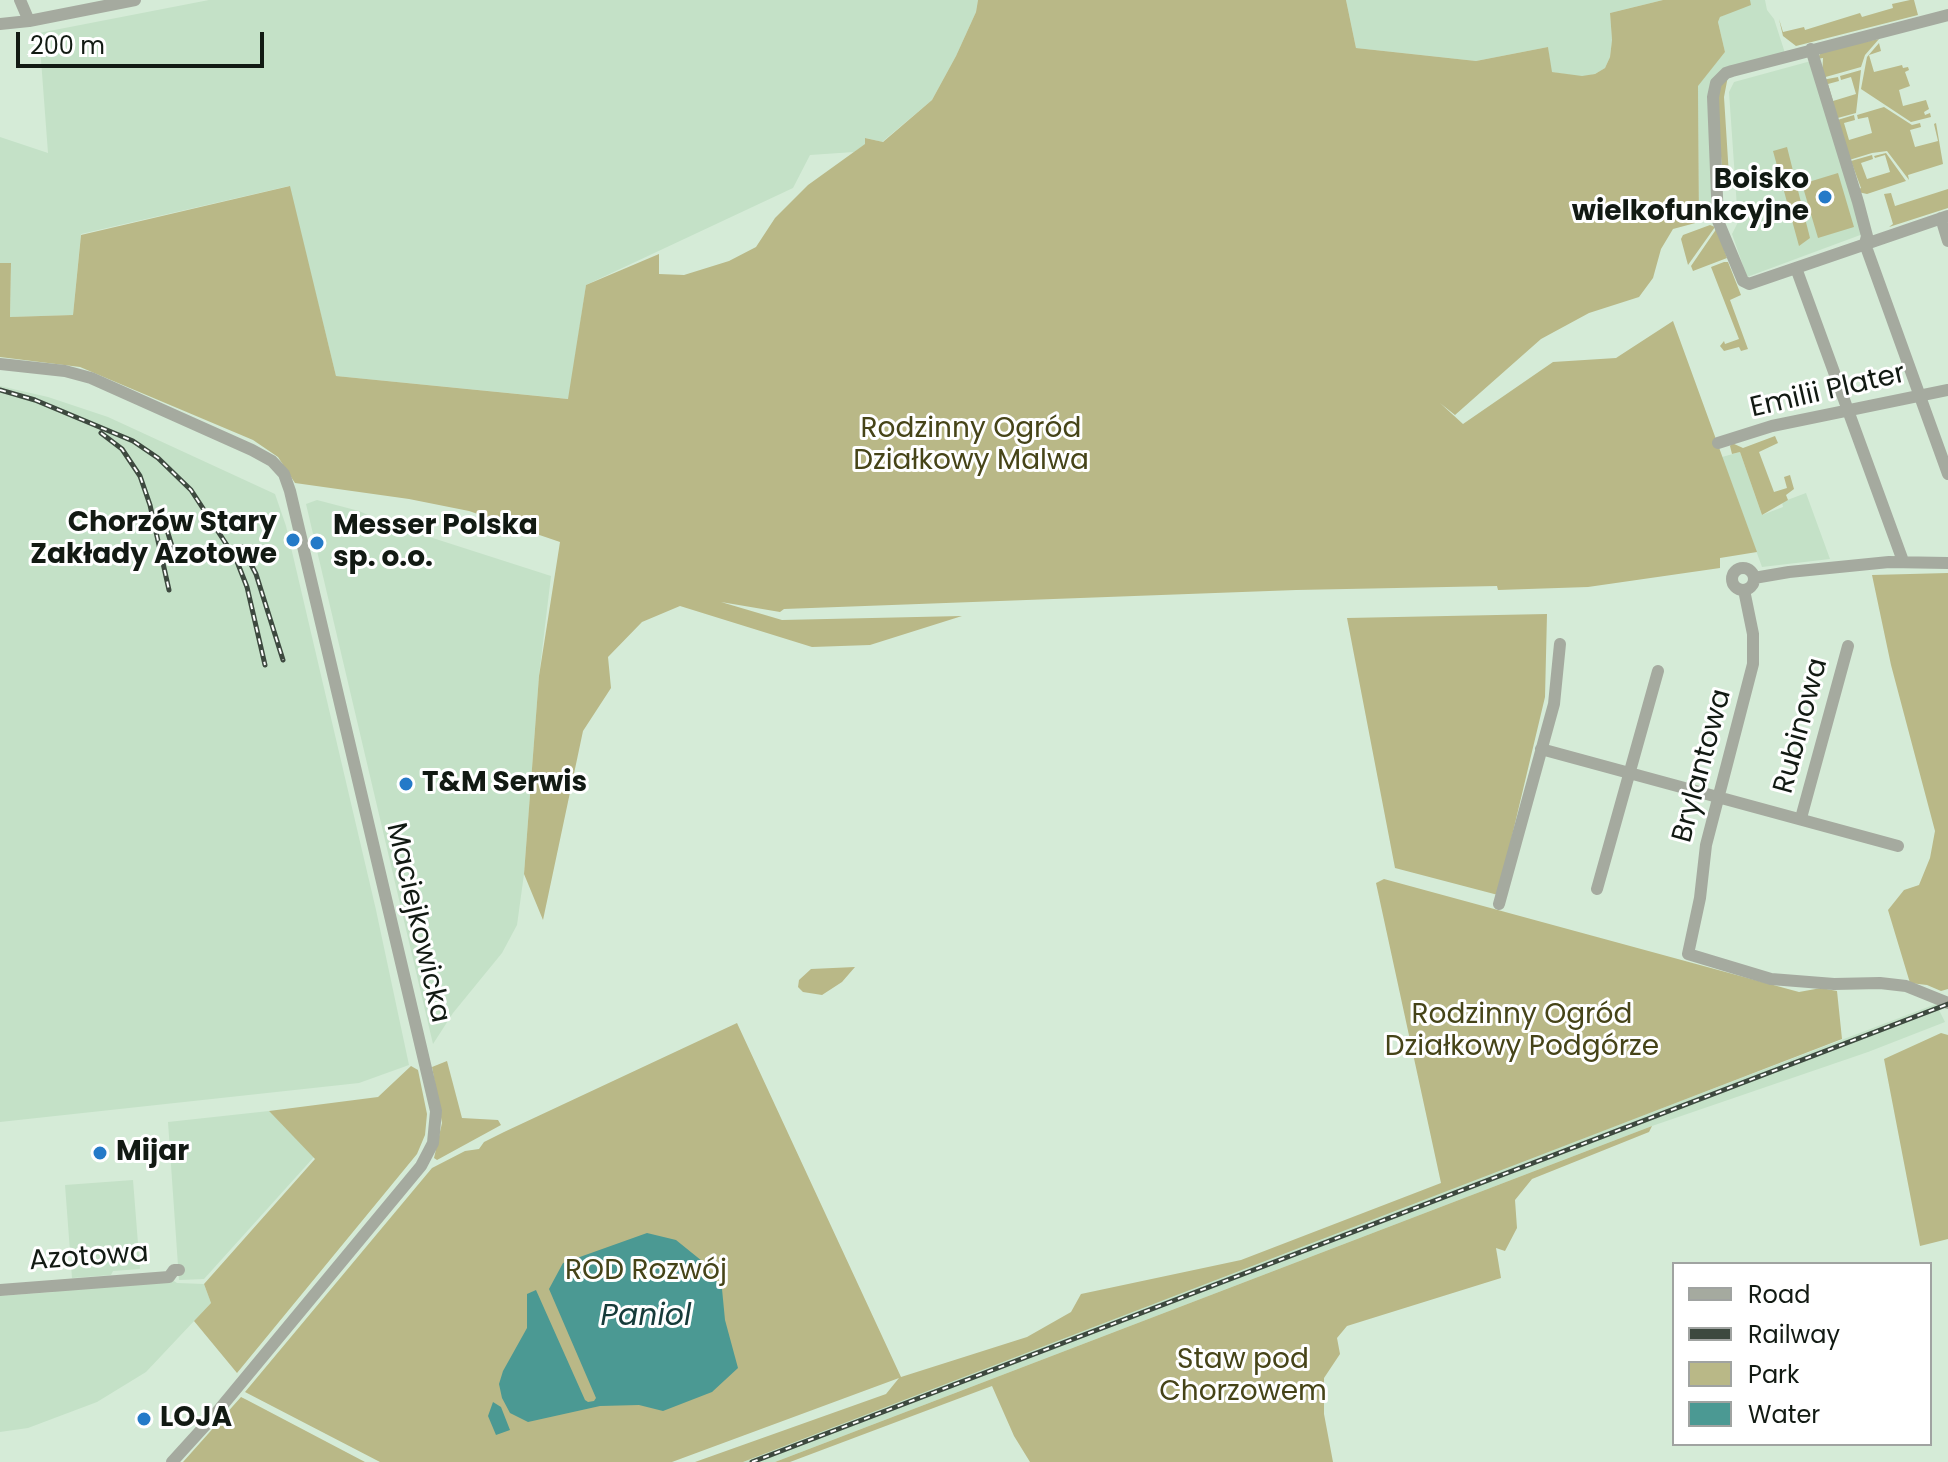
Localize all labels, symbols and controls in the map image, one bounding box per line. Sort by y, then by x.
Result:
scale bar [20,16,268,66]
text: 200 m [30,29,105,62]
place label: Boisko wielkofunkcyjne [1572,164,1809,230]
marker: Boisko wielkofunkcyjne [1816,188,1834,206]
street label: Emilii Plater [1747,358,1909,426]
park label: Rodzinny Ogród Działkowy Malwa [853,413,1089,479]
place label: Chorzów Stary Zakłady Azotowe [30,507,277,573]
place label: Messer Polska sp. o.o. [333,510,538,576]
marker: Chorzów Stary Zakłady Azotowe [284,531,302,549]
marker: Messer Polska sp. o.o. [308,534,326,552]
street label: Rubinowa [1768,655,1836,797]
street label: Brylantowa [1666,686,1740,846]
place label: T&M Serwis [422,767,587,801]
marker: T&M Serwis [397,775,415,793]
street label: Maciejkowicka [378,820,456,1026]
park label: Rodzinny Ogród Działkowy Podgórze [1385,999,1659,1065]
place label: Mijar [116,1136,189,1170]
marker: Mijar [91,1144,109,1162]
street label: Azotowa [28,1237,150,1279]
park label: ROD Rozwój [565,1255,727,1289]
legend [1672,1262,1932,1446]
text: Road [1748,1278,1810,1311]
water label: Paniol [601,1299,691,1335]
text: Railway [1748,1318,1840,1351]
park label: Staw pod Chorzowem [1159,1344,1327,1410]
text: Park [1748,1358,1799,1391]
text: Water [1748,1398,1820,1431]
place label: LOJA [160,1402,232,1436]
marker: LOJA [135,1410,153,1428]

